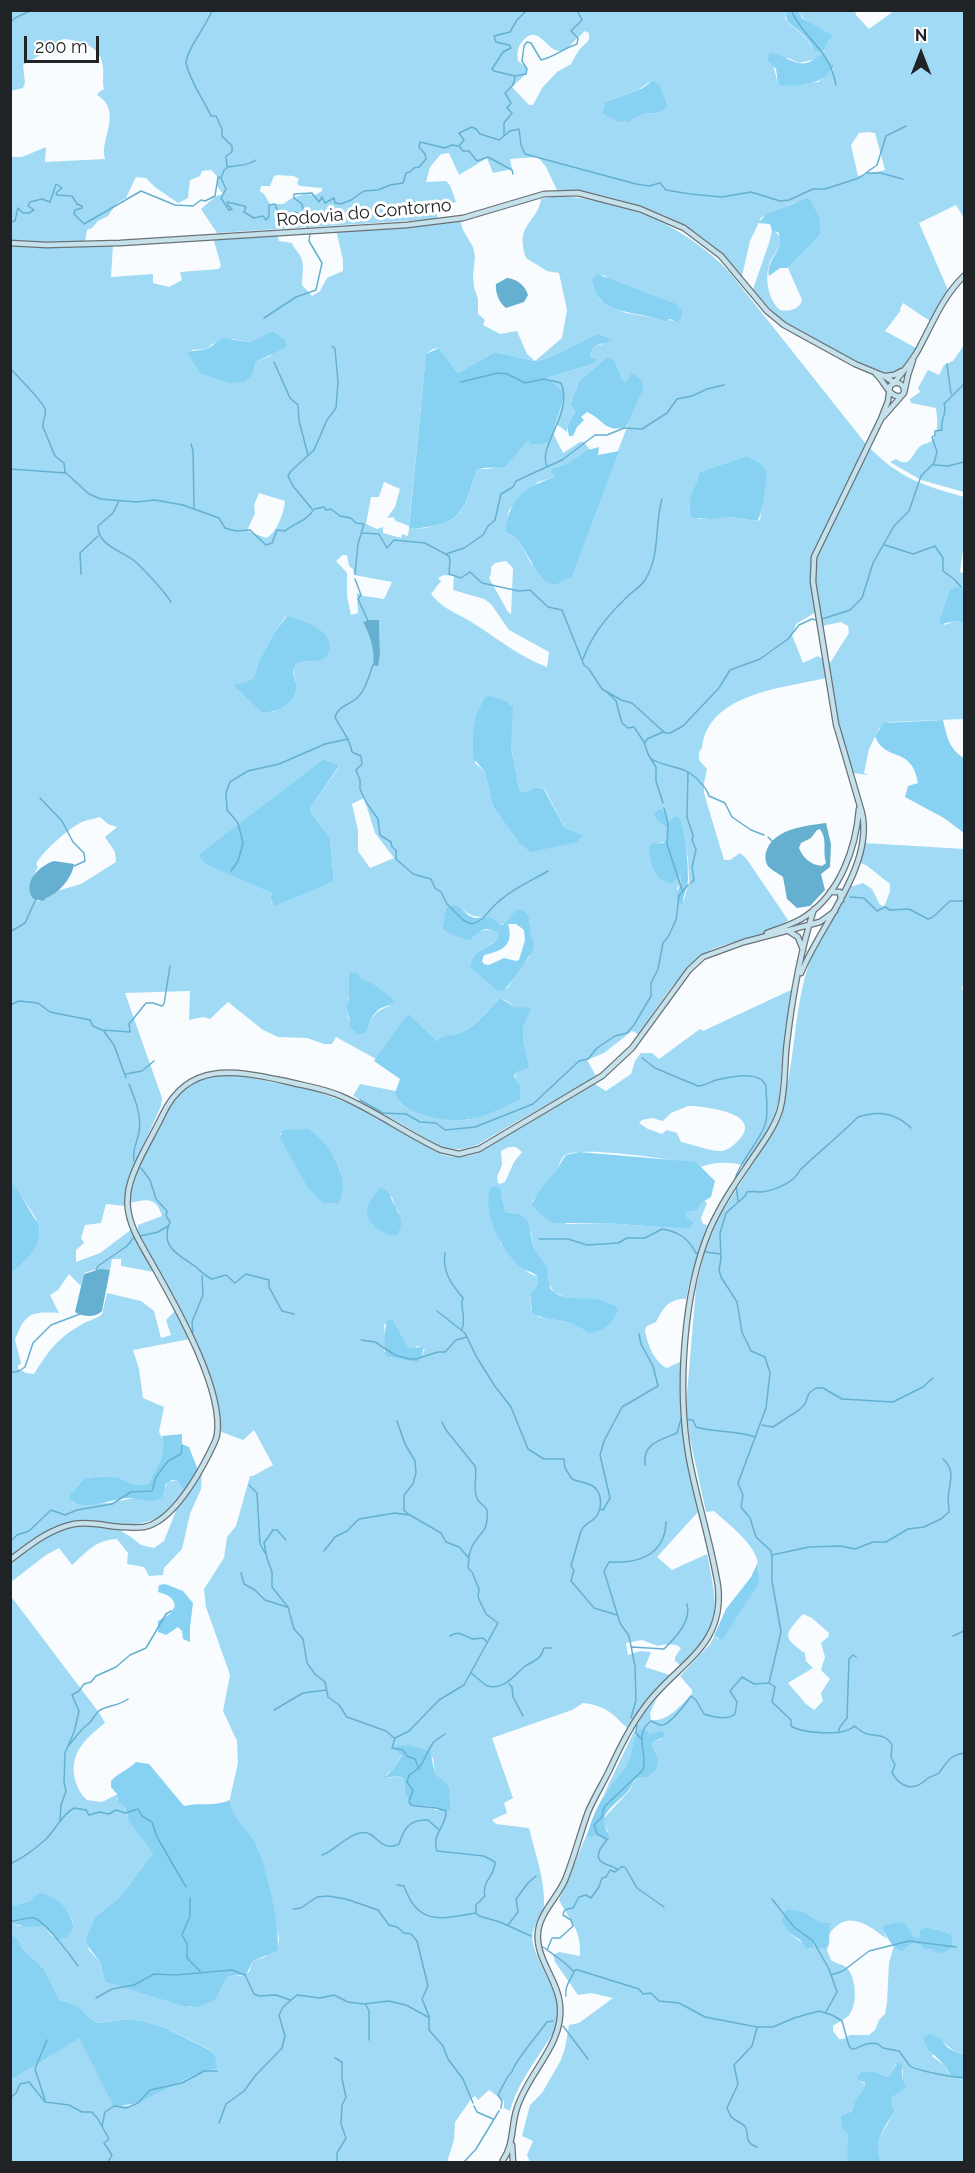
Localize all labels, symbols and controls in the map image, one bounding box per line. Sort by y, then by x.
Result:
scale bar [27,24,102,62]
north arrow [891,24,951,84]
text: N [915,26,927,45]
text: 200 m [35,36,88,57]
street label: Rodovia do Contorno [276,195,452,231]

